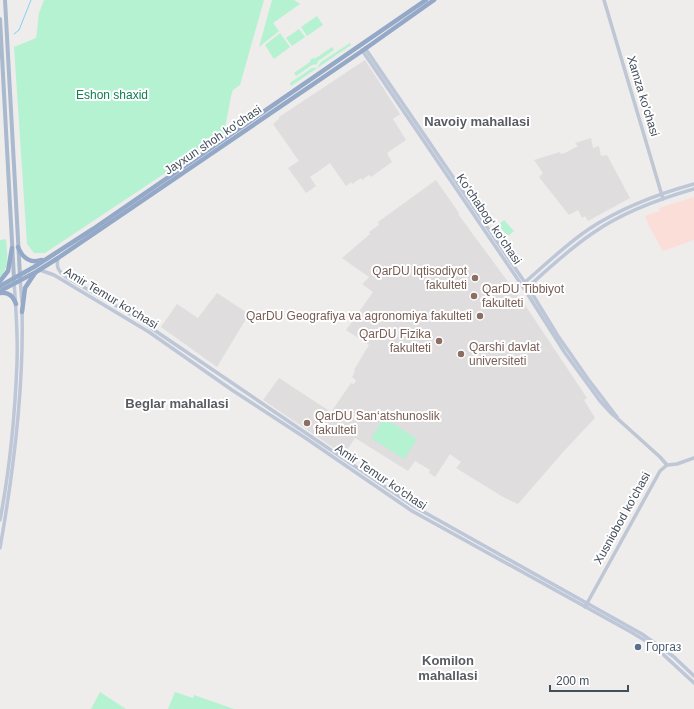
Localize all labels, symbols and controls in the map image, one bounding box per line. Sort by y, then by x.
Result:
street label: Xamza ko'chasi [624,54,662,138]
park label: Eshon shaxid [76,88,148,102]
street label: Jayxun shoh ko'chasi [162,102,264,178]
district label: Navoiy mahallasi [424,114,530,129]
street label: Ko‘chabog‘ ko‘chasi [454,171,524,267]
street label: Amir Temur ko'chasi [61,264,161,332]
place label: QarDU Iqtisodiyot fakulteti [372,264,468,292]
marker: QarDU Iqtisodiyot fakulteti [470,273,480,283]
place label: QarDU Tibbiyot fakulteti [482,282,565,310]
marker: QarDU Tibbiyot fakulteti [469,291,479,301]
place label: QarDU Geografiya va agronomiya fakulteti [246,309,472,323]
marker: QarDU Geografiya va agronomiya fakulteti [475,311,485,321]
place label: QarDU Fizika fakulteti [359,327,431,355]
marker: QarDU Fizika fakulteti [434,336,444,346]
place label: Qarshi davlat universiteti [469,340,540,368]
marker: Qarshi davlat universiteti [456,349,466,359]
district label: Beglar mahallasi [125,396,229,411]
place label: QarDU San‘atshunoslik fakulteti [315,409,441,437]
marker: QarDU San‘atshunoslik fakulteti [302,418,312,428]
street label: Amir Temur ko'chasi [333,441,429,513]
street label: Xusniobod ko'chasi [591,470,653,566]
place label: Горгаз [646,640,682,654]
marker: Горгаз [633,642,643,652]
district label: Komilon mahallasi [418,653,478,683]
scale bar [550,667,628,693]
text: 200 m [556,674,589,688]

